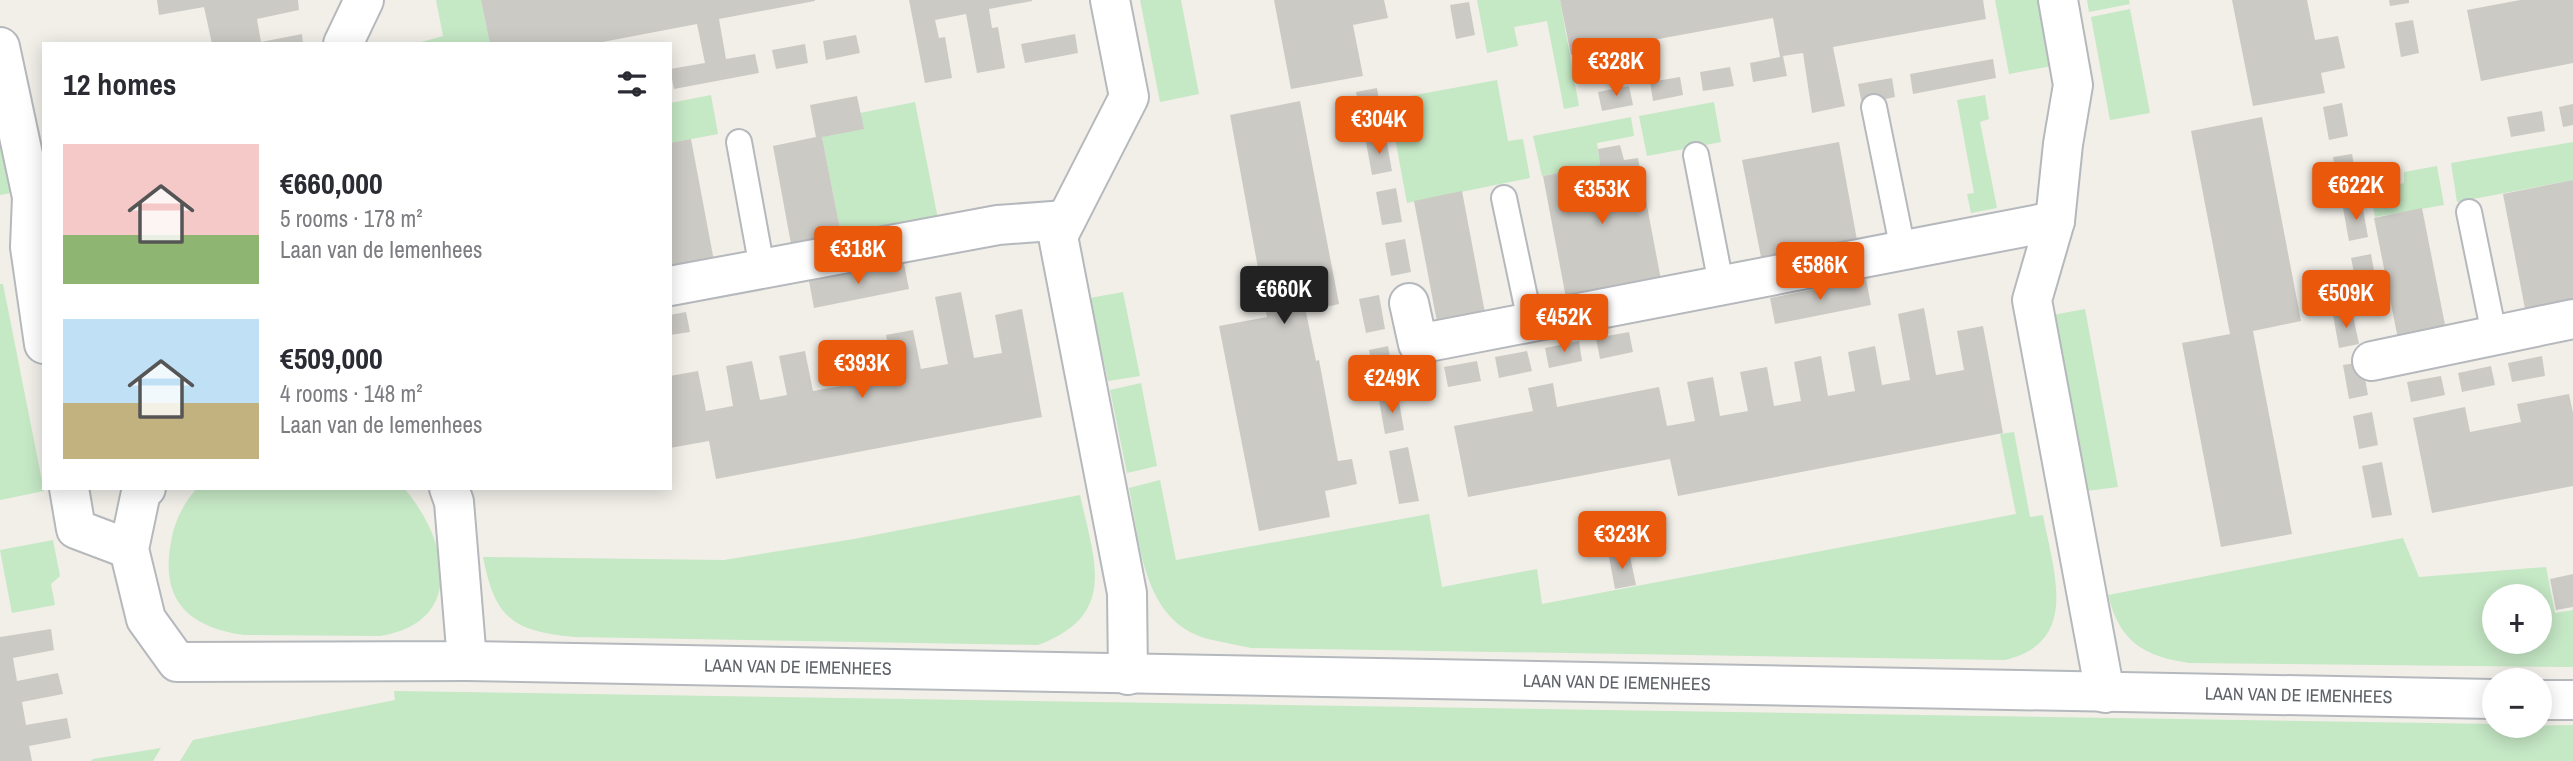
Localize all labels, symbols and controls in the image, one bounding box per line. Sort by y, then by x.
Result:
pin: €328K [1567,38,1665,98]
text: €328K [1588,45,1644,76]
text: 12 homes [63,64,177,104]
icon: filters [613,65,651,103]
pin: €304K [1330,96,1428,156]
text: €304K [1351,103,1407,134]
pin: €622K [2307,162,2405,222]
text: €660,000 [280,163,383,203]
pin: €353K [1553,166,1651,226]
text: €622K [2328,169,2384,200]
icon: home [119,172,203,256]
text: €353K [1574,173,1630,204]
text: 5 rooms · 178 m² [280,203,423,234]
pin: €318K [809,226,907,286]
text: €318K [830,233,886,264]
text: Laan van de Iemenhees [280,234,482,265]
pin: €586K [1771,243,1869,302]
text: €586K [1792,249,1848,280]
pin: €660K [1235,266,1333,326]
pin: €509K [2297,270,2395,330]
text: €660K [1256,273,1312,304]
text: €509K [2318,277,2374,308]
pin: €452K [1515,294,1613,354]
text: €452K [1536,301,1592,332]
text: €509,000 [280,338,383,378]
pin: €393K [813,340,911,400]
icon: home [119,347,203,431]
text: €393K [834,347,890,378]
pin: €249K [1343,356,1441,415]
text: €249K [1364,362,1420,393]
text: 4 rooms · 148 m² [280,378,423,409]
text: Laan van de Iemenhees [280,409,482,440]
pin: €323K [1573,512,1671,571]
text: €323K [1594,518,1650,549]
map controls [2482,584,2552,738]
button: + [2482,584,2552,654]
street label: LAAN VAN DE IEMENHEES [704,652,892,681]
street label: LAAN VAN DE IEMENHEES [1523,668,1711,696]
button: − [2482,668,2552,738]
street label: LAAN VAN DE IEMENHEES [2205,681,2393,709]

